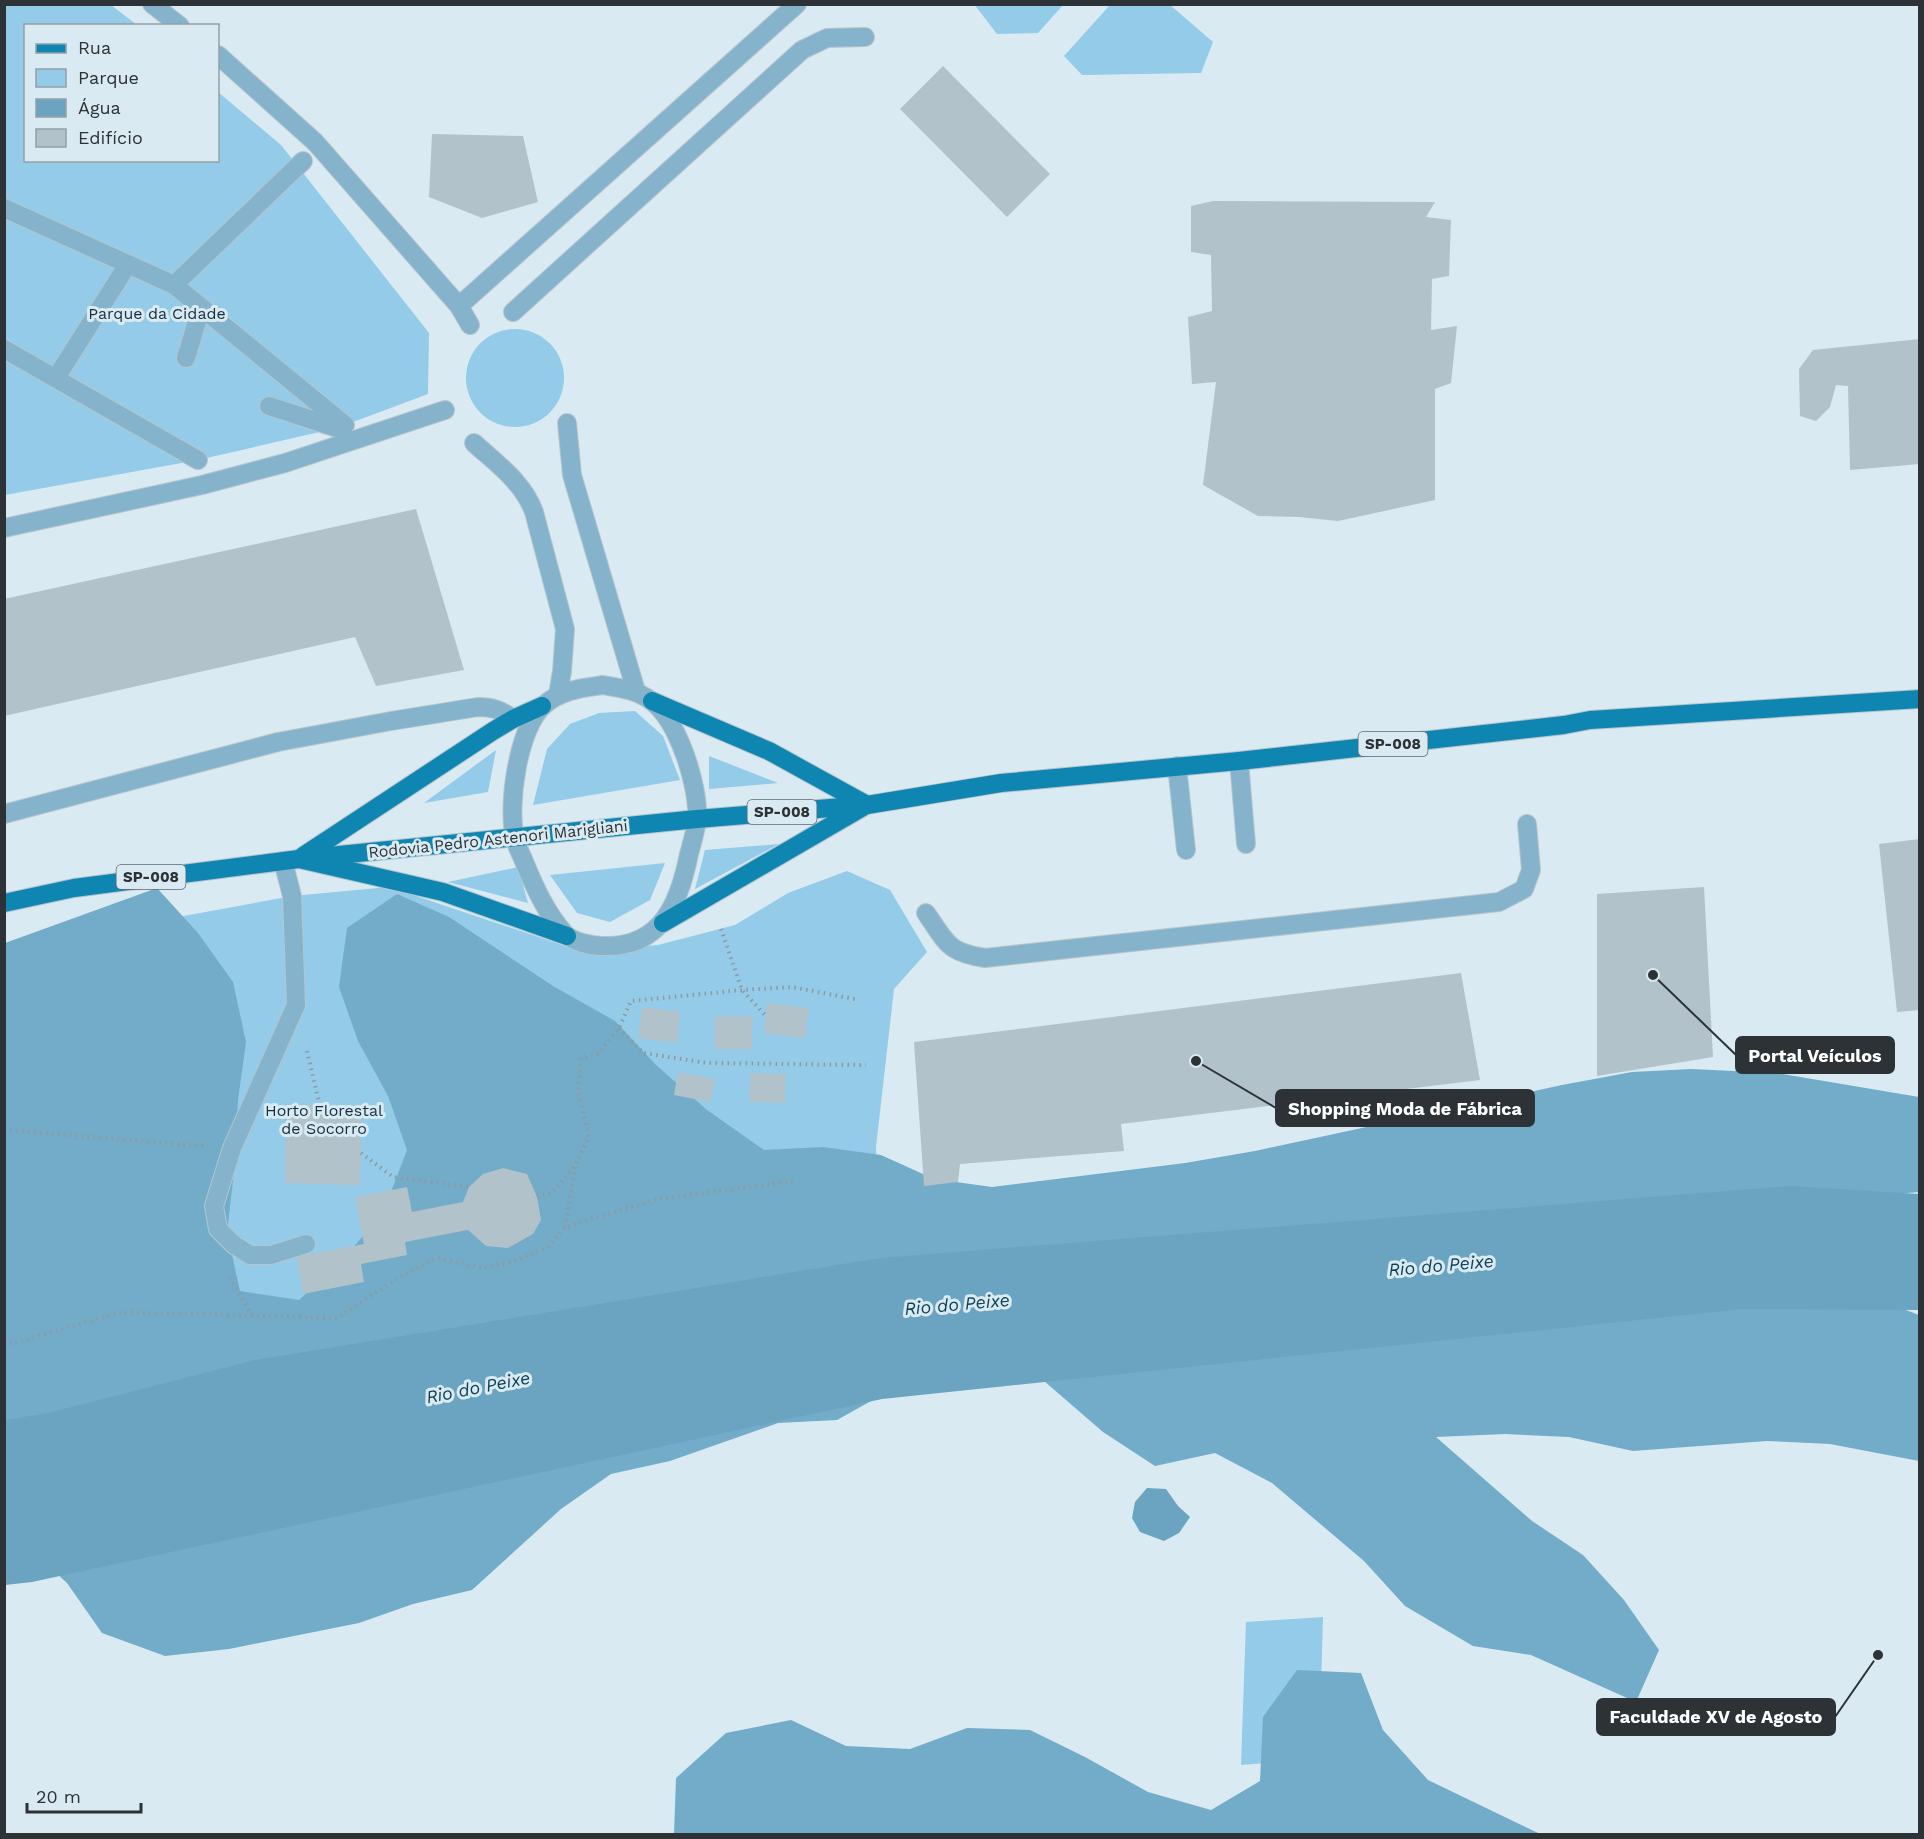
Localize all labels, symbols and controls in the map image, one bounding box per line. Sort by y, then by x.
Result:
legend [24,24,219,162]
text: Rua [78,37,111,58]
text: Parque [78,67,139,88]
text: Água [78,97,121,118]
text: Edifício [78,127,143,148]
park label: Parque da Cidade [88,304,226,323]
road number: SP-008 [1358,732,1428,756]
road number: SP-008 [748,800,816,824]
street label: Rodovia Pedro Astenori Marigliani [367,816,629,862]
road number: SP-008 [116,865,186,889]
callout: Portal Veículos [1736,1037,1894,1073]
text: Portal Veículos [1748,1045,1882,1066]
callout: Shopping Moda de Fábrica [1276,1090,1534,1126]
text: Shopping Moda de Fábrica [1288,1098,1523,1119]
park label: Horto Florestal de Socorro [265,1101,383,1138]
water label: Rio do Peixe [1387,1250,1495,1280]
water label: Rio do Peixe [903,1289,1011,1319]
water label: Rio do Peixe [424,1367,532,1407]
callout: Faculdade XV de Agosto [1597,1699,1835,1735]
text: Faculdade XV de Agosto [1610,1706,1823,1727]
scale bar [27,1776,141,1814]
text: 20 m [36,1786,81,1807]

